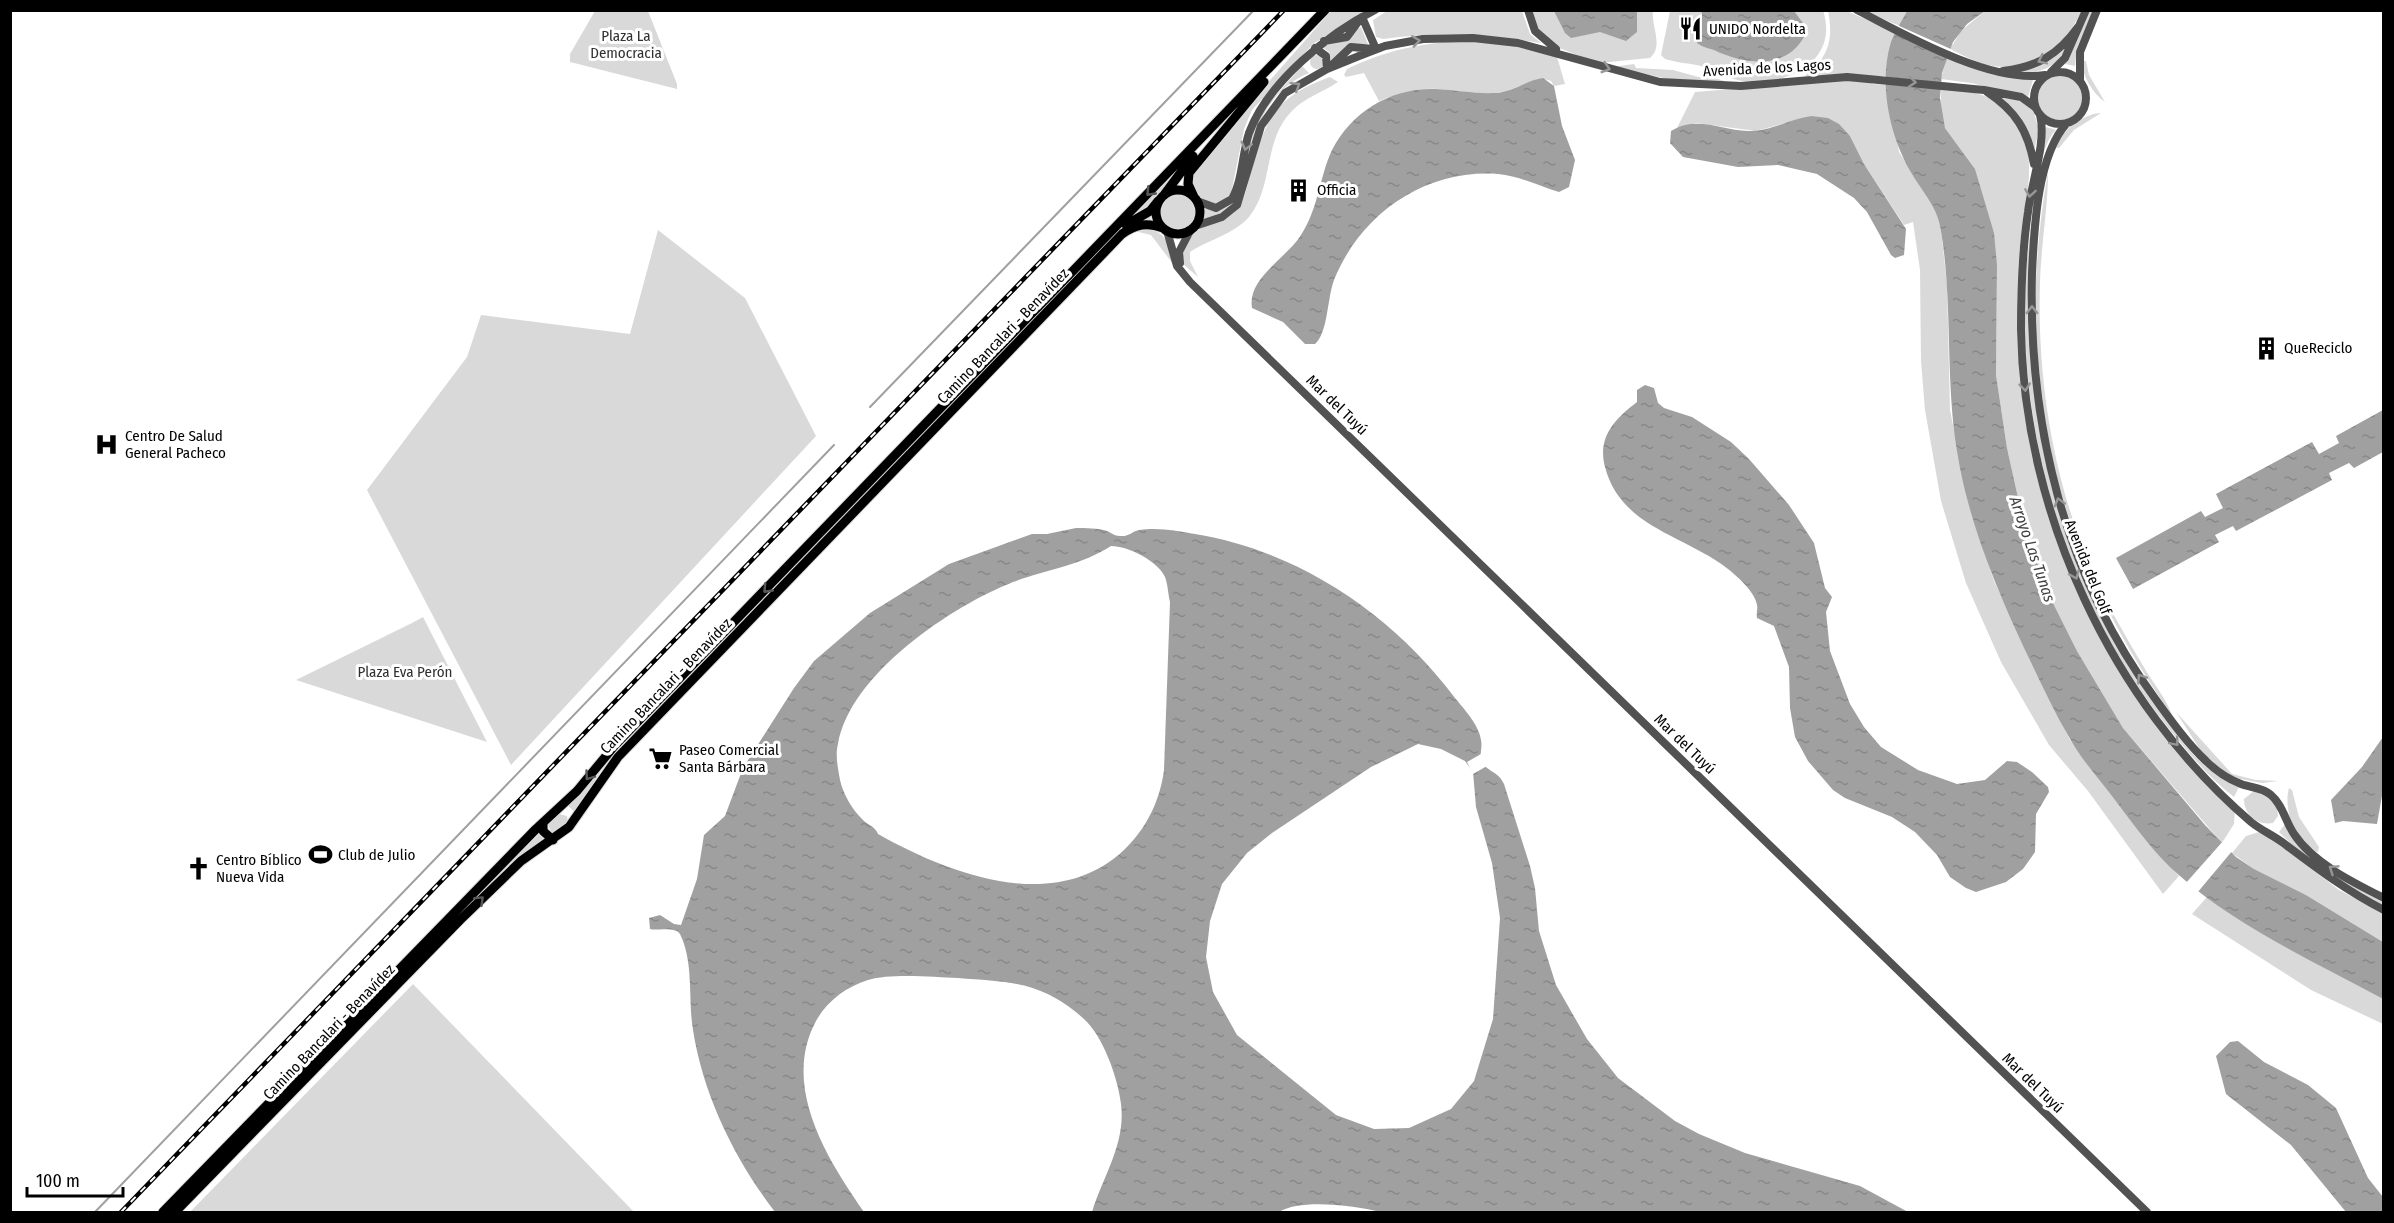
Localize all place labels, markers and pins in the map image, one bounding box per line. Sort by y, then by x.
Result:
restaurant icon: UNIDO Nordelta [1678,16,1704,42]
place label: UNIDO Nordelta [1709,20,1806,38]
building icon: Officia [1286,177,1312,203]
place label: Officia [1317,181,1356,199]
building icon: QueReciclo [2253,335,2279,361]
place label: QueReciclo [2284,339,2353,357]
place label: Centro De Salud General Pacheco [125,427,226,462]
hospital icon: Centro De Salud General Pacheco [94,432,120,458]
place label: Paseo Comercial Santa Bárbara [679,741,779,776]
supermarket icon: Paseo Comercial Santa Bárbara [648,746,674,772]
sports icon: Club de Julio [307,842,333,868]
place label: Club de Julio [338,846,415,864]
place label: Centro Bíblico Nueva Vida [216,851,302,886]
church icon: Centro Bíblico Nueva Vida [185,856,211,882]

